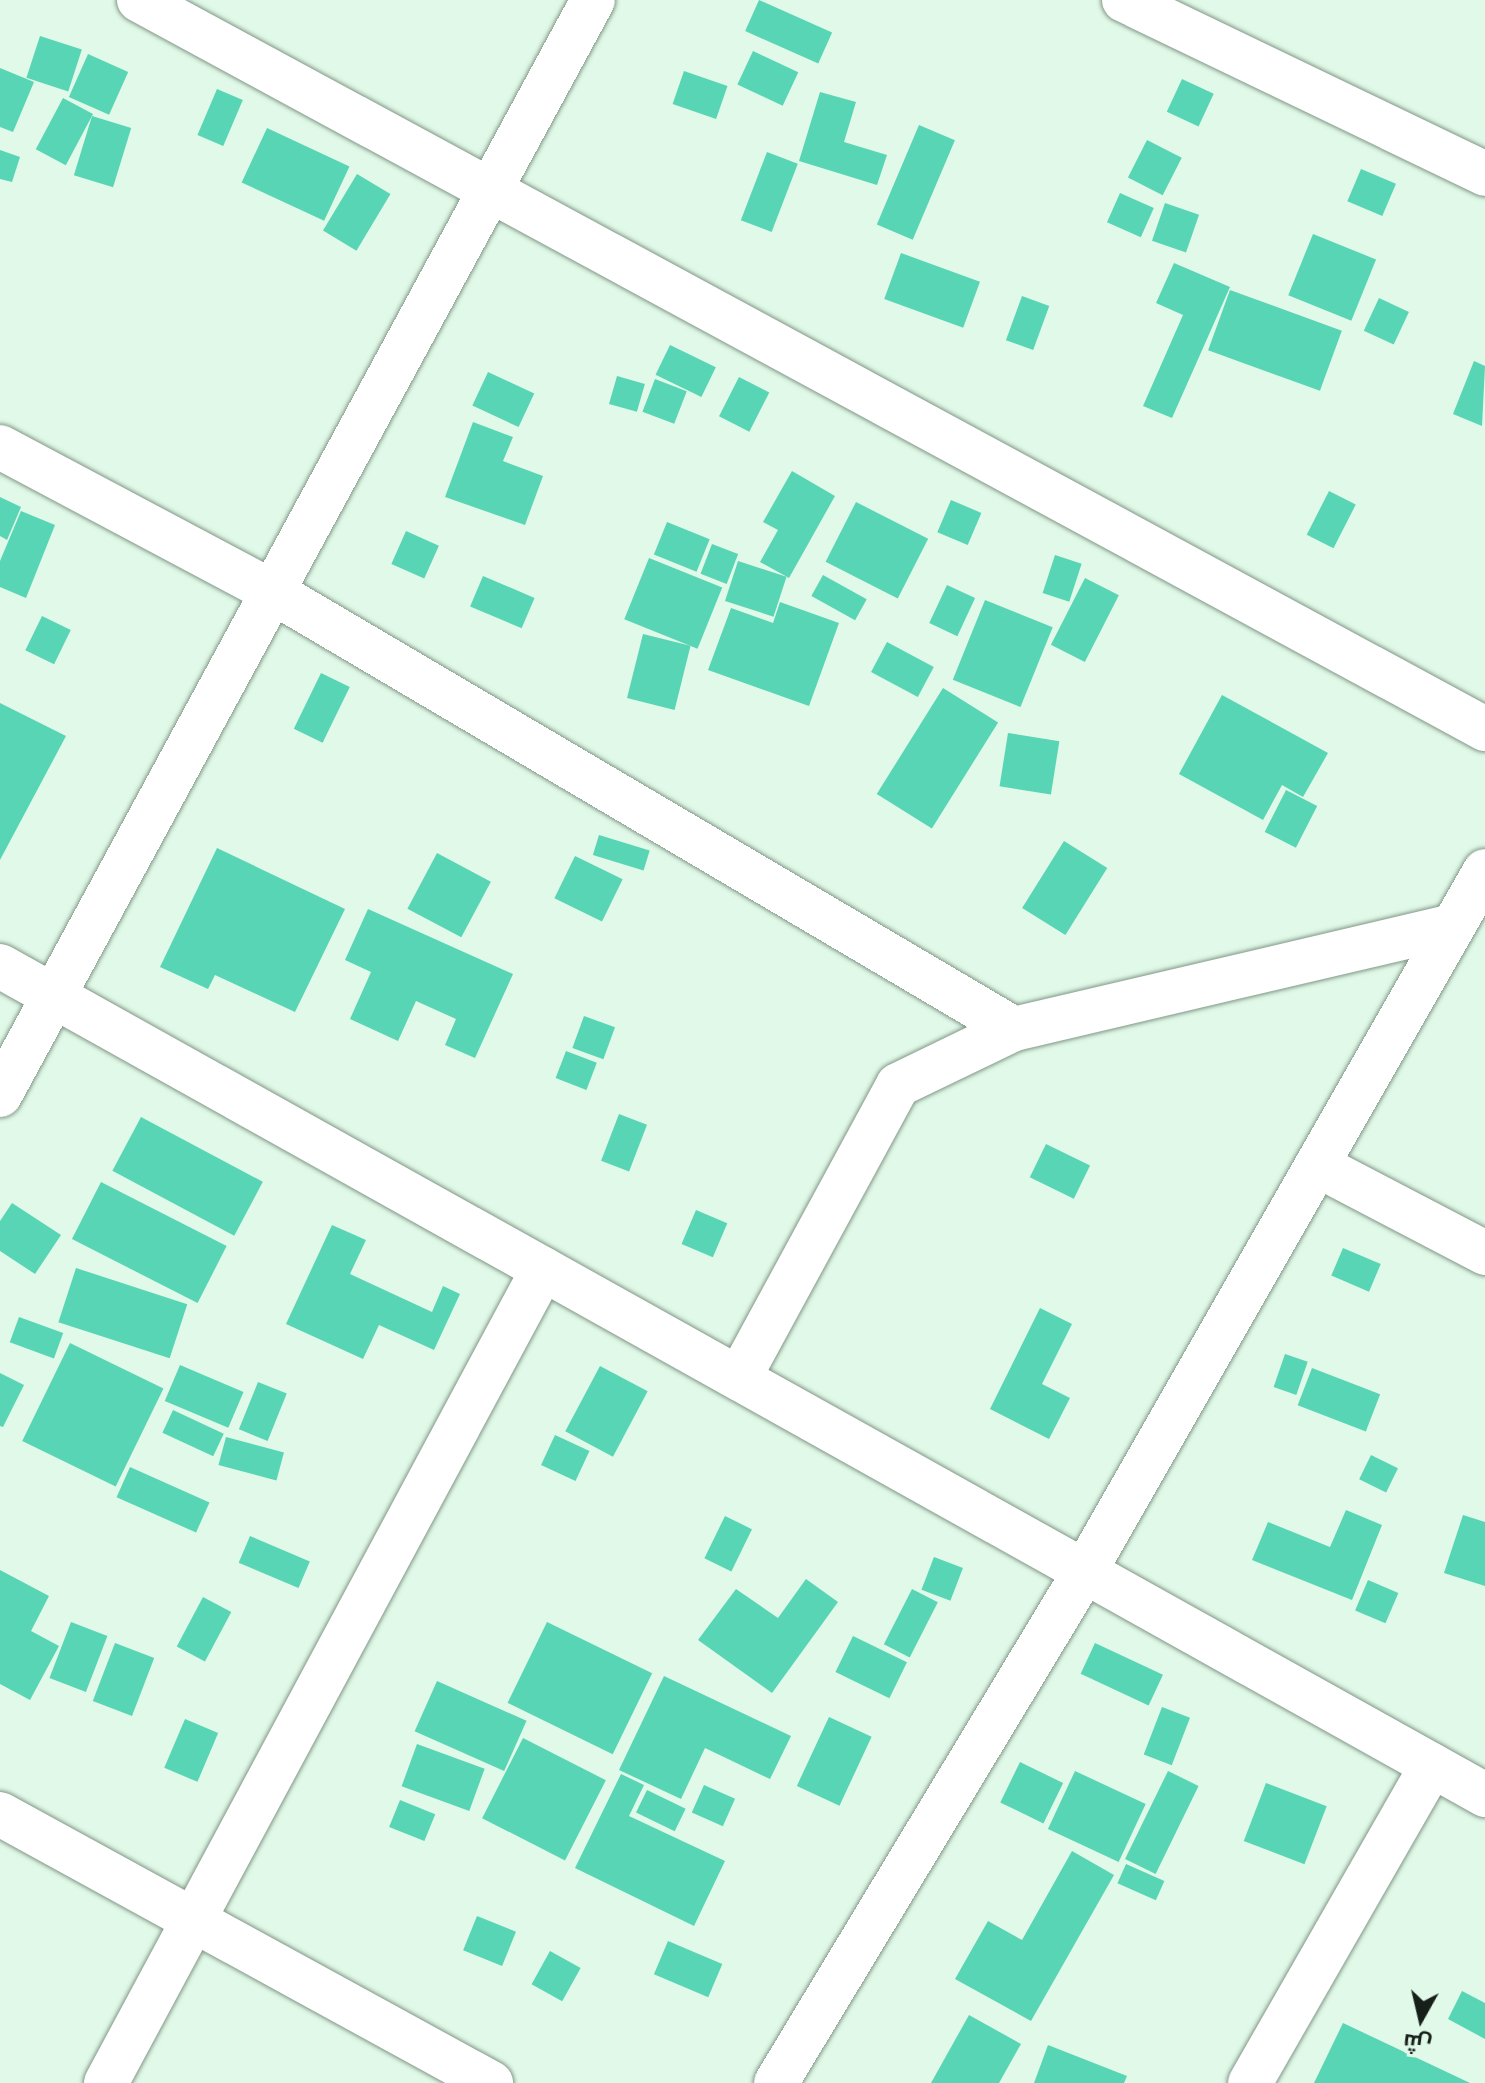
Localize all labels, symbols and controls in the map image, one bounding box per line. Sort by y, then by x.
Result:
north arrow [1381,1979,1461,2059]
text: ش [1402,2029,1433,2058]

